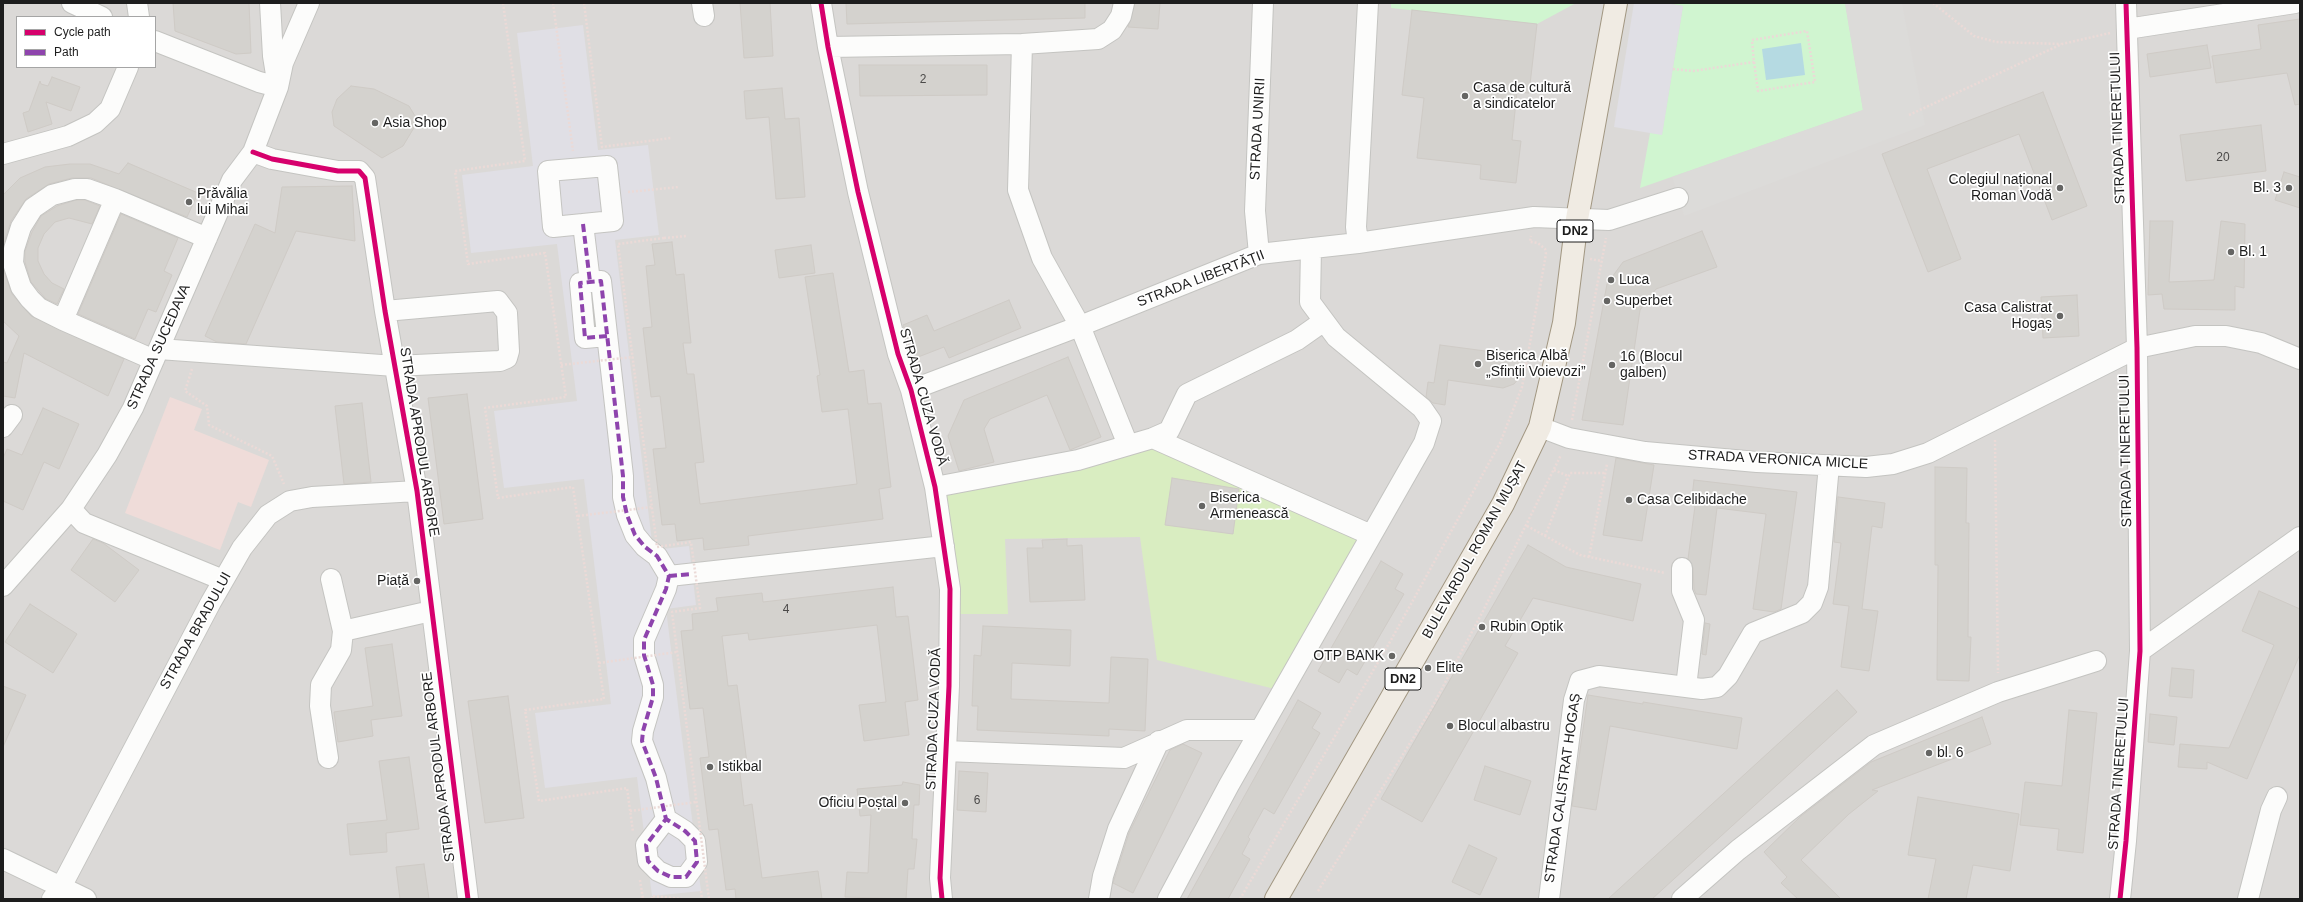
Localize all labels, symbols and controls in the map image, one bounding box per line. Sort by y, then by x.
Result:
legend [16,16,156,68]
text: Cycle path [54,25,111,39]
text: Path [54,45,79,59]
street label: STRADA TINERETULUI [2107,52,2129,204]
house number: 2 [920,73,926,87]
street label: STRADA UNIRII [1247,77,1269,181]
place label: Casa de cultură a sindicatelor [1473,80,1571,112]
marker: Casa de cultură a sindicatelor [1460,91,1470,101]
place label: Asia Shop [383,115,447,131]
marker: Asia Shop [370,118,380,128]
house number: 20 [2216,151,2230,165]
place label: Colegiul național Roman Vodă [1948,172,2052,204]
place label: Bl. 3 [2253,180,2281,196]
marker: Colegiul național Roman Vodă [2055,183,2065,193]
marker: Bl. 3 [2284,183,2294,193]
place label: Prăvălia lui Mihai [197,186,248,218]
marker: Prăvălia lui Mihai [184,197,194,207]
road number: DN2 [1557,220,1593,242]
place label: Bl. 1 [2239,244,2267,260]
street label: STRADA LIBERTĂȚII [1135,247,1267,311]
marker: Bl. 1 [2226,247,2236,257]
place label: Luca [1619,272,1649,288]
marker: Luca [1606,275,1616,285]
street label: STRADA SUCEDAVA [124,282,194,412]
place label: Superbet [1615,293,1672,309]
marker: Superbet [1602,296,1612,306]
place label: Casa Calistrat Hogaș [1964,300,2052,332]
marker: Casa Calistrat Hogaș [2055,311,2065,321]
street label: STRADA CUZA VODĂ [895,326,951,468]
street label: STRADA APRODUL ARBORE [396,346,442,538]
place label: Biserica Albă „Sfinții Voievozi” [1486,348,1586,380]
place label: 16 (Blocul galben) [1620,349,1682,382]
marker: Biserica Albă „Sfinții Voievozi” [1473,359,1483,369]
marker: 16 (Blocul galben) [1607,360,1617,370]
street label: STRADA TINERETULUI [2116,375,2136,527]
street label: STRADA VERONICA MICLE [1687,447,1869,473]
street label: BULEVARDUL ROMAN MUȘAT [1419,458,1531,642]
place label: Biserica Armenească [1210,490,1289,522]
place label: Casa Celibidache [1637,492,1747,508]
marker: Casa Celibidache [1624,495,1634,505]
marker: Biserica Armenească [1197,501,1207,511]
street label: STRADA BRADULUI [157,569,235,693]
place label: Piață [377,573,409,589]
marker: Piață [412,576,422,586]
house number: 4 [783,603,789,617]
place label: Rubin Optik [1490,619,1563,635]
marker: Rubin Optik [1477,622,1487,632]
street label: STRADA CUZA VODĂ [923,648,945,790]
place label: OTP BANK [1313,648,1384,664]
marker: OTP BANK [1387,651,1397,661]
place label: Elite [1436,660,1463,676]
marker: Elite [1423,663,1433,673]
road number: DN2 [1385,668,1421,690]
street label: STRADA APRODUL ARBORE [419,671,459,863]
street label: STRADA CALISTRAT HOGAȘ [1541,692,1585,884]
street label: STRADA TINERETULUI [2105,697,2133,851]
place label: Blocul albastru [1458,718,1550,734]
marker: Blocul albastru [1445,721,1455,731]
place label: bl. 6 [1937,745,1963,761]
marker: bl. 6 [1924,748,1934,758]
place label: Istikbal [718,759,762,775]
marker: Istikbal [705,762,715,772]
house number: 6 [974,794,980,808]
place label: Oficiu Poștal [818,795,897,811]
marker: Oficiu Poștal [900,798,910,808]

